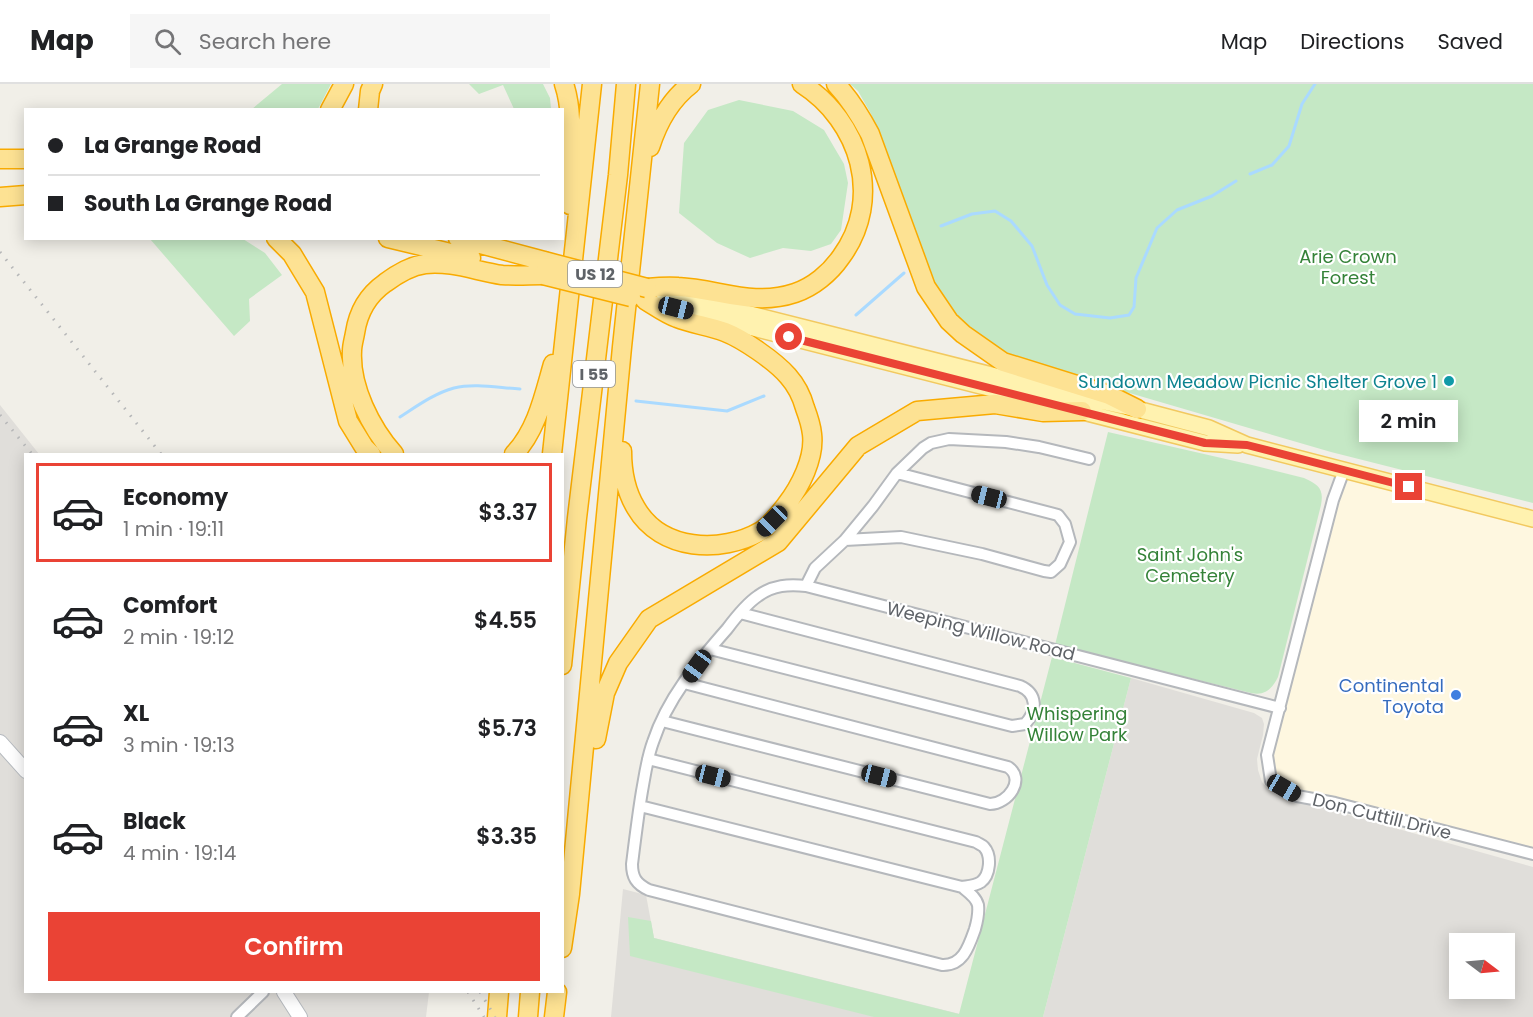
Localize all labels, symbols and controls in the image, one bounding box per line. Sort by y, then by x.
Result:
search box [130,14,550,68]
text: Map [30,21,94,60]
icon: search [151,25,184,58]
text: Search here [199,26,331,57]
text: Map [1221,27,1267,56]
text: Directions [1300,27,1404,56]
text: Saved [1437,27,1503,56]
text: La Grange Road [84,130,261,161]
text: South La Grange Road [84,188,332,219]
park label: Arie Crown Forest [1299,244,1397,290]
road number: US 12 [568,261,622,287]
car [656,295,696,321]
route start [775,323,802,350]
road number: I 55 [573,361,615,387]
place label: Sundown Meadow Picnic Shelter Grove 1 [1078,369,1437,394]
marker: Sundown Meadow Picnic Shelter Grove 1 [1442,374,1456,388]
callout: 2 min [1360,400,1458,442]
text: 2 min [1381,407,1436,435]
route end [1395,473,1422,500]
text: Economy [123,482,228,513]
car [969,484,1009,510]
icon: car [51,486,105,540]
text: $3.37 [478,497,537,528]
car [753,502,791,540]
text: 1 min · 19:11 [123,515,224,543]
park label: Saint John's Cemetery [1137,542,1243,588]
text: Comfort [123,590,217,621]
icon: car [51,594,105,648]
street label: Weeping Willow Road [884,595,1078,667]
text: $4.55 [474,605,537,636]
text: 2 min · 19:12 [123,623,234,651]
car [679,646,715,686]
place label: Continental Toyota [1339,673,1444,719]
marker: Continental Toyota [1449,688,1463,702]
text: XL [123,698,149,729]
park label: Whispering Willow Park [1026,701,1128,747]
icon: car [51,702,105,756]
text: $5.73 [477,713,537,744]
text: 3 min · 19:13 [123,731,235,759]
car [693,763,733,789]
car [859,763,899,789]
car [1264,771,1304,805]
street label: Don Cuttill Drive [1310,787,1454,845]
text: Black [123,806,186,837]
icon: car [51,810,105,864]
text: $3.35 [476,821,537,852]
text: 4 min · 19:14 [123,839,236,867]
button: Confirm [48,912,540,981]
north arrow [1449,933,1515,999]
map controls [1449,933,1515,999]

